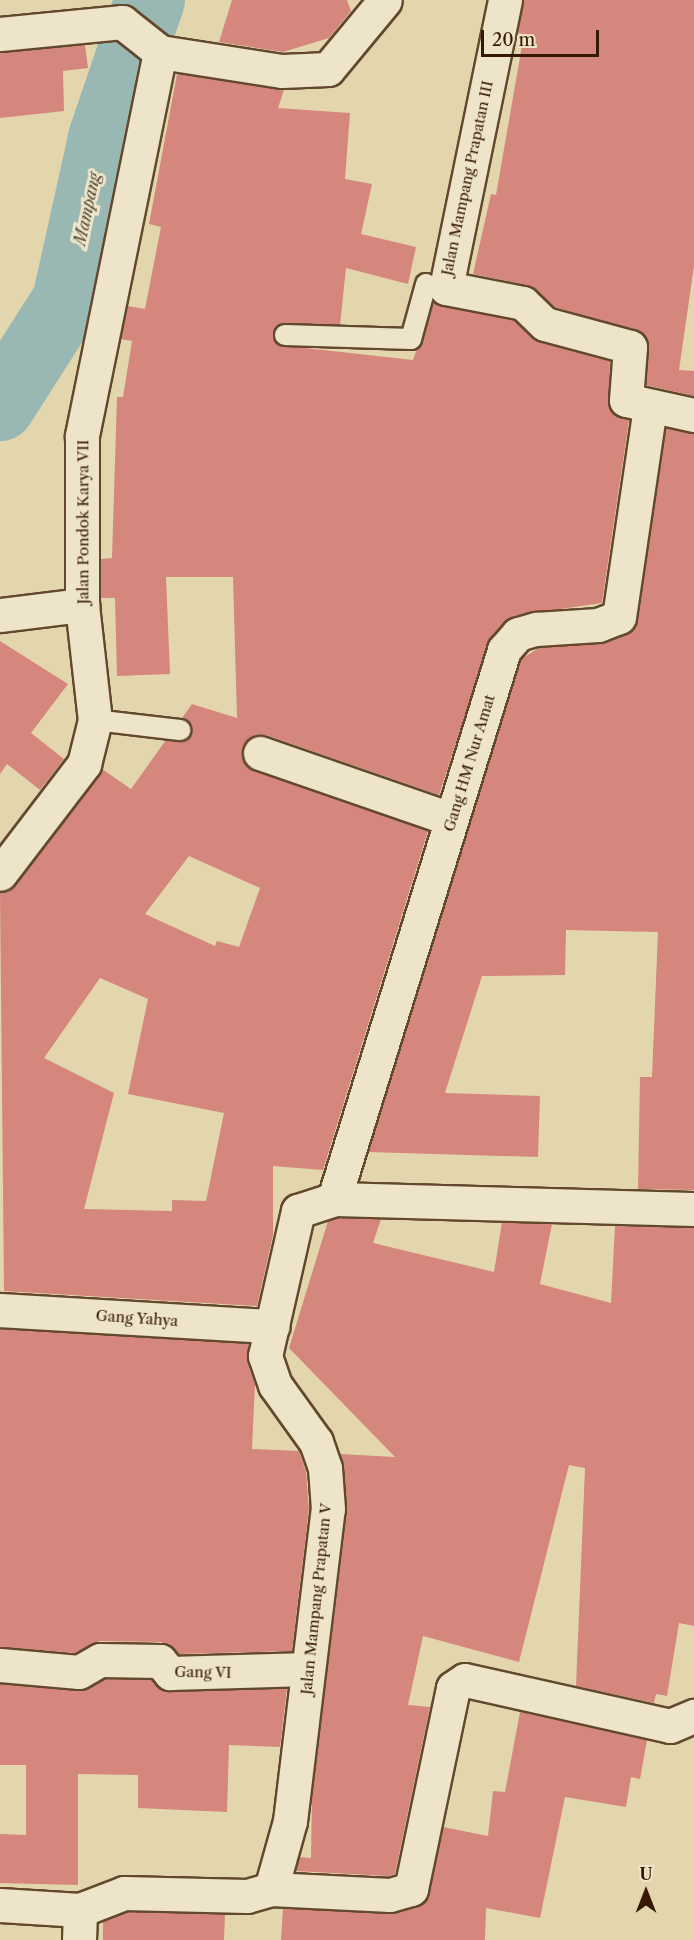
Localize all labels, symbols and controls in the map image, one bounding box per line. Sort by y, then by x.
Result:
scale bar [484,18,602,56]
text: 20 m [492,29,535,51]
street label: Jalan Mampang Prapatan III [438,79,496,277]
water label: Mampang [70,171,104,247]
street label: Jalan Pondok Karya VII [74,439,92,605]
street label: Gang HM Nur Amat [439,692,499,834]
street label: Gang Yahya [95,1306,179,1330]
street label: Jalan Mampang Prapatan V [297,1502,335,1696]
street label: Gang VI [174,1662,232,1682]
north arrow [616,1862,676,1922]
text: U [640,1864,653,1884]

